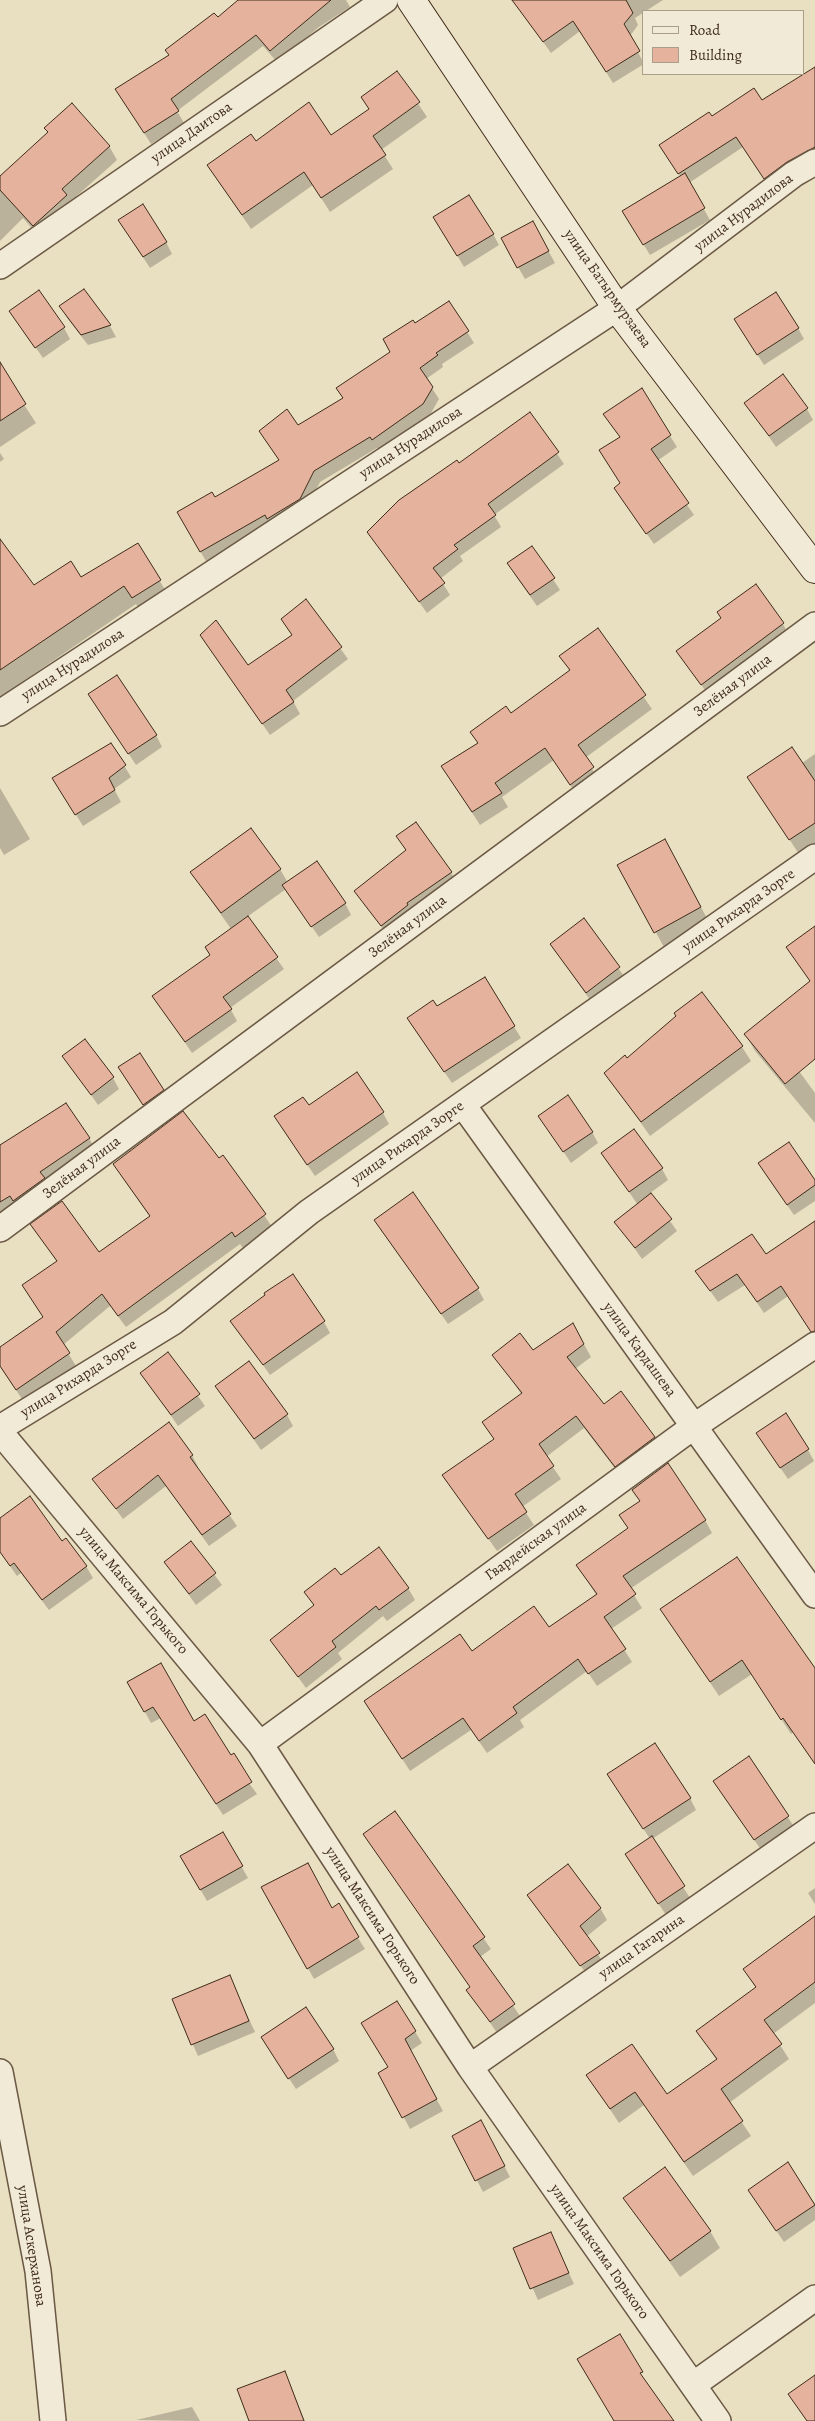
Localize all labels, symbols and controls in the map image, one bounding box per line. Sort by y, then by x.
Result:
legend [642,10,805,75]
text: Road [689,20,720,40]
text: Building [689,45,742,65]
street label: улица Даитова [148,98,236,168]
street label: улица Нурадилова [691,170,797,256]
street label: улица Батырмурзаева [559,226,655,352]
street label: улица Нурадилова [356,403,466,483]
street label: улица Нурадилова [18,625,128,705]
street label: Зелёная улица [690,651,776,721]
street label: улица Рихарда Зорге [679,865,799,957]
street label: Зелёная улица [365,892,451,962]
street label: улица Рихарда Зорге [348,1097,468,1189]
street label: Зелёная улица [39,1133,125,1203]
street label: улица Кардашева [599,1299,679,1401]
street label: улица Рихарда Зорге [18,1336,140,1422]
street label: Гвардейская улица [482,1499,590,1585]
street label: улица Максима Горького [74,1524,192,1658]
street label: улица Максима Горького [321,1844,423,1988]
street label: улица Гагарина [596,1911,688,1983]
street label: улица Максима Горького [546,2181,652,2323]
street label: улица Аскерханова [13,2184,49,2308]

